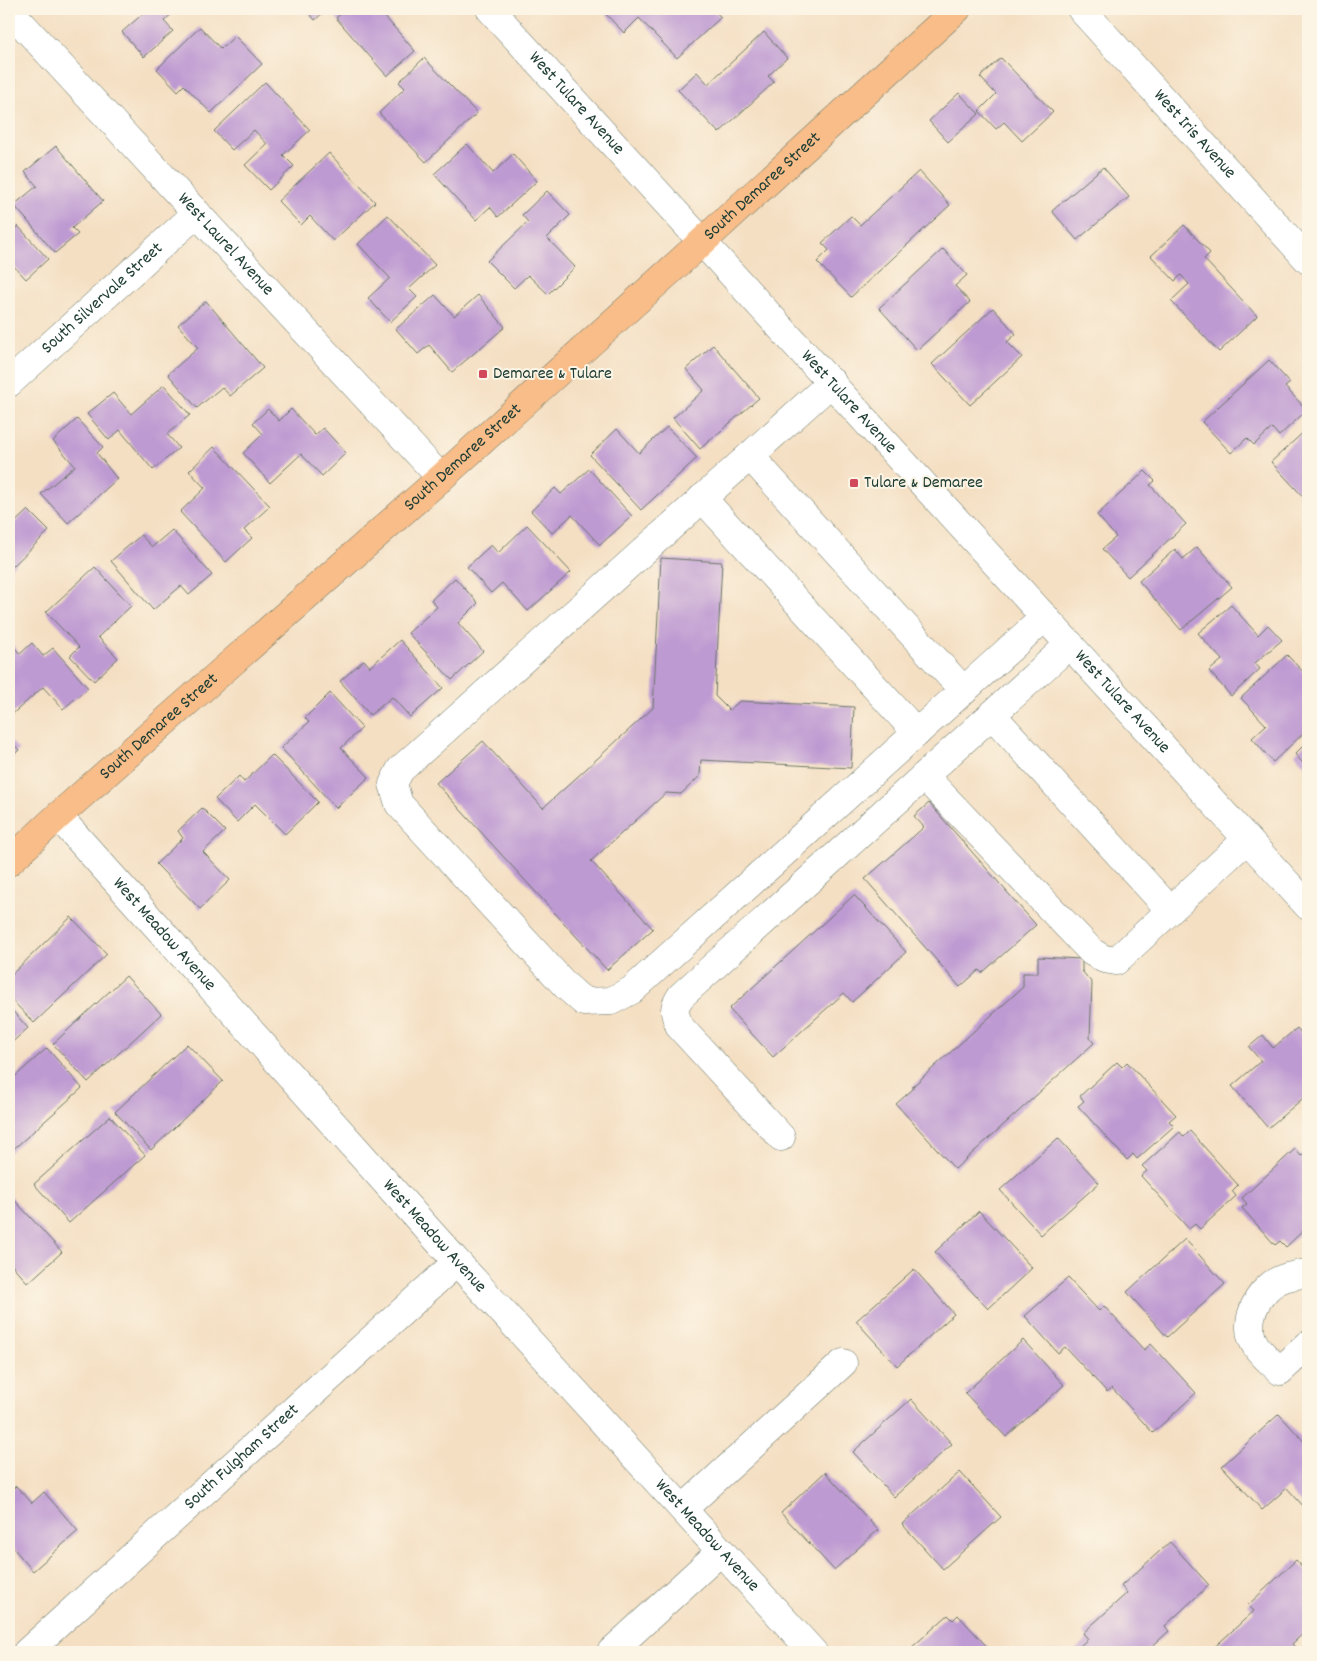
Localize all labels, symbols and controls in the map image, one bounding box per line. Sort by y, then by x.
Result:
street label: West Tulare Avenue [522,46,630,161]
street label: West Iris Avenue [1147,84,1242,185]
street label: South Demaree Street [698,126,827,247]
street label: West Laurel Avenue [171,187,280,302]
street label: South Silvervale Street [36,236,169,360]
street label: West Tulare Avenue [795,345,902,459]
place label: Demaree & Tulare [493,362,612,387]
marker: Demaree & Tulare [477,368,489,380]
street label: South Demaree Street [398,398,528,518]
place label: Tulare & Demaree [864,471,983,496]
marker: Tulare & Demaree [848,477,860,489]
street label: West Tulare Avenue [1068,645,1176,759]
street label: South Demaree Street [94,667,224,786]
street label: West Meadow Avenue [106,872,222,997]
street label: West Meadow Avenue [376,1174,492,1299]
street label: South Fulgham Street [179,1398,305,1516]
street label: West Meadow Avenue [649,1474,765,1598]

